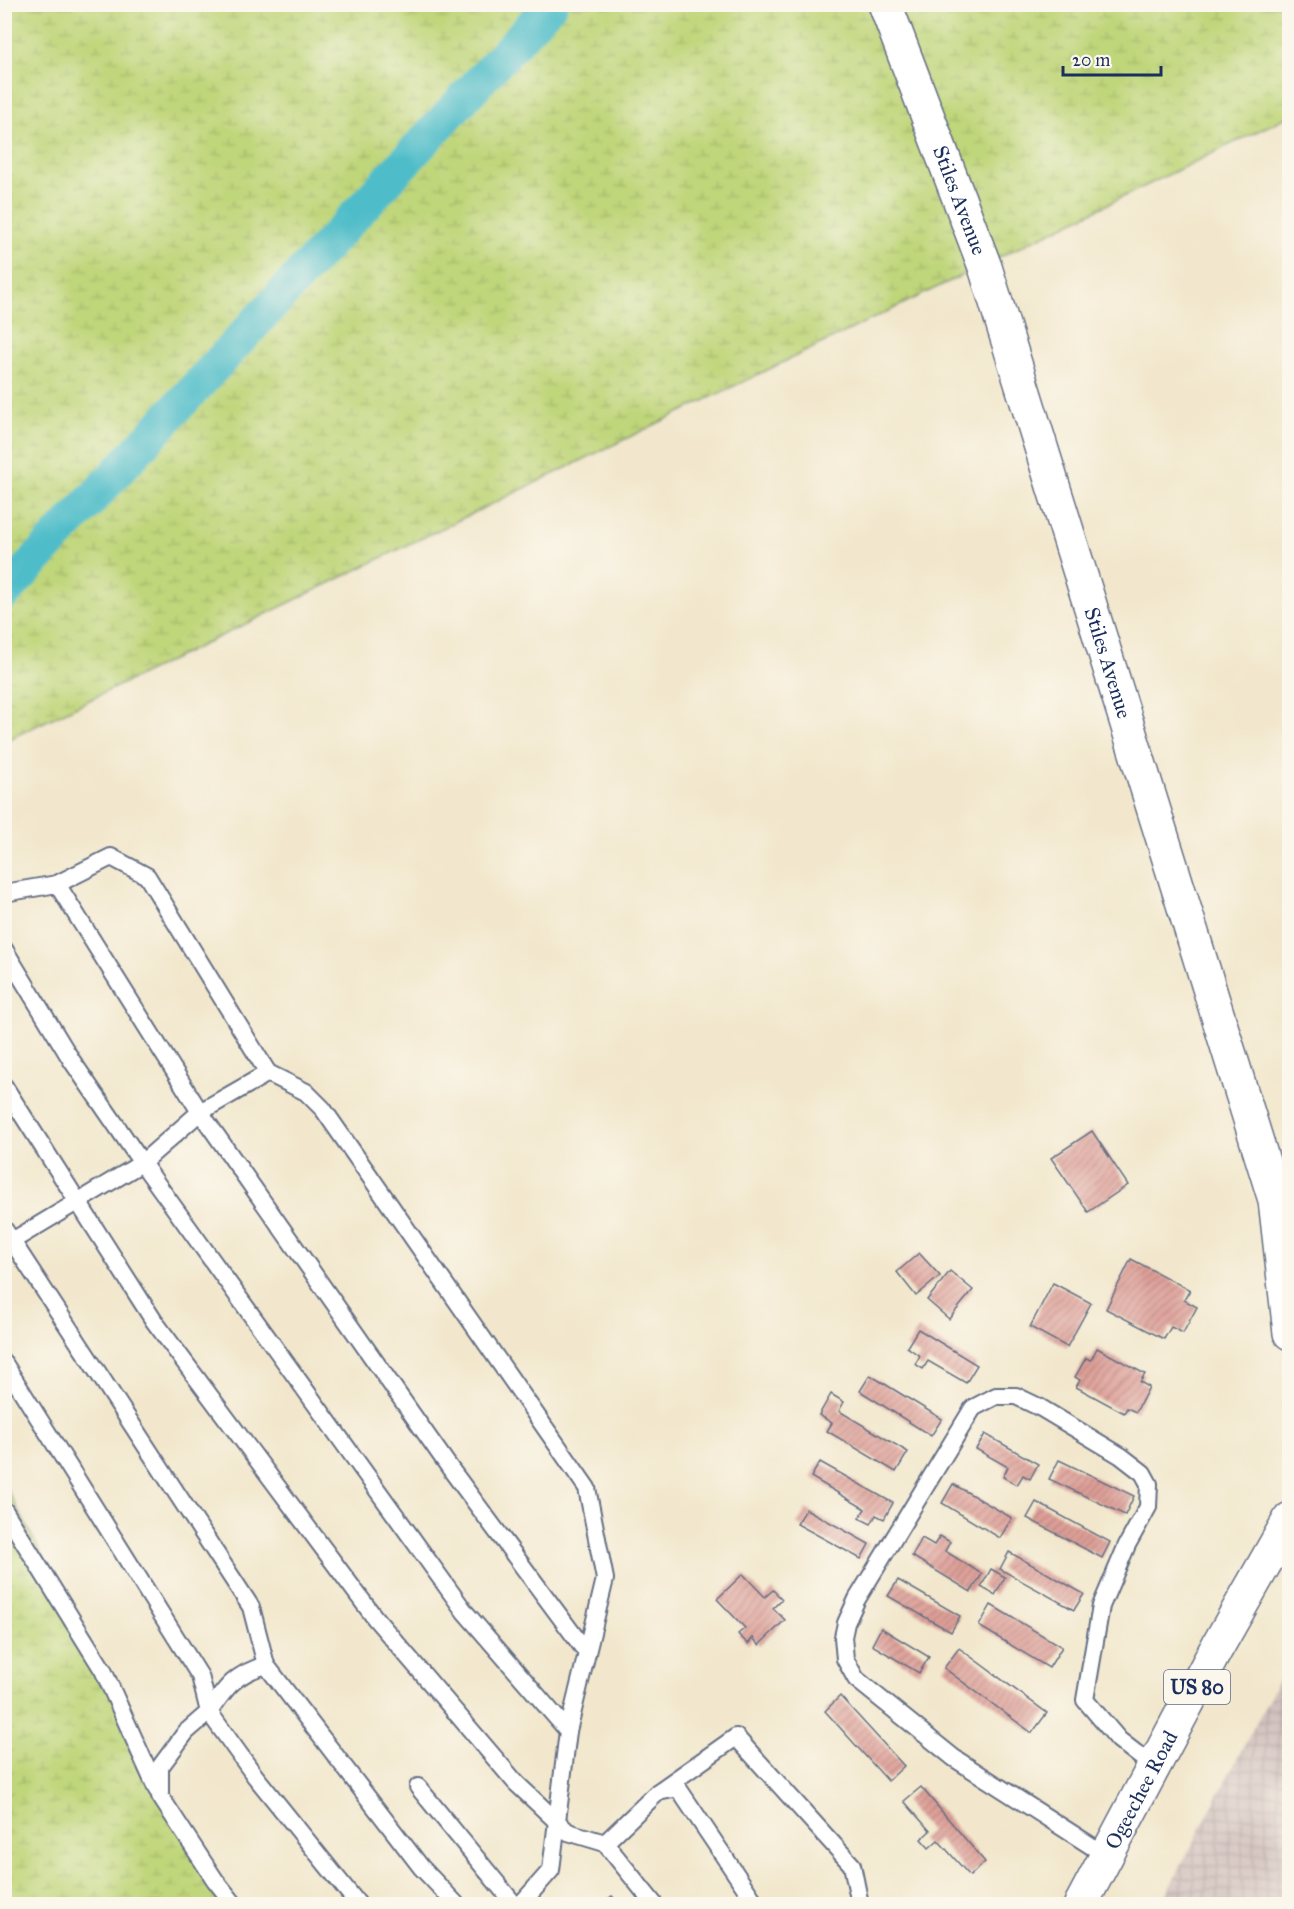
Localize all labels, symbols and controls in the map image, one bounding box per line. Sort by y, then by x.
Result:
scale bar [1063,39,1160,77]
text: 20 m [1072,49,1110,71]
street label: Stiles Avenue [927,142,992,259]
street label: Stiles Avenue [1079,604,1138,722]
road number: US 80 [1164,1670,1230,1704]
street label: Ogeechee Road [1099,1726,1184,1854]

